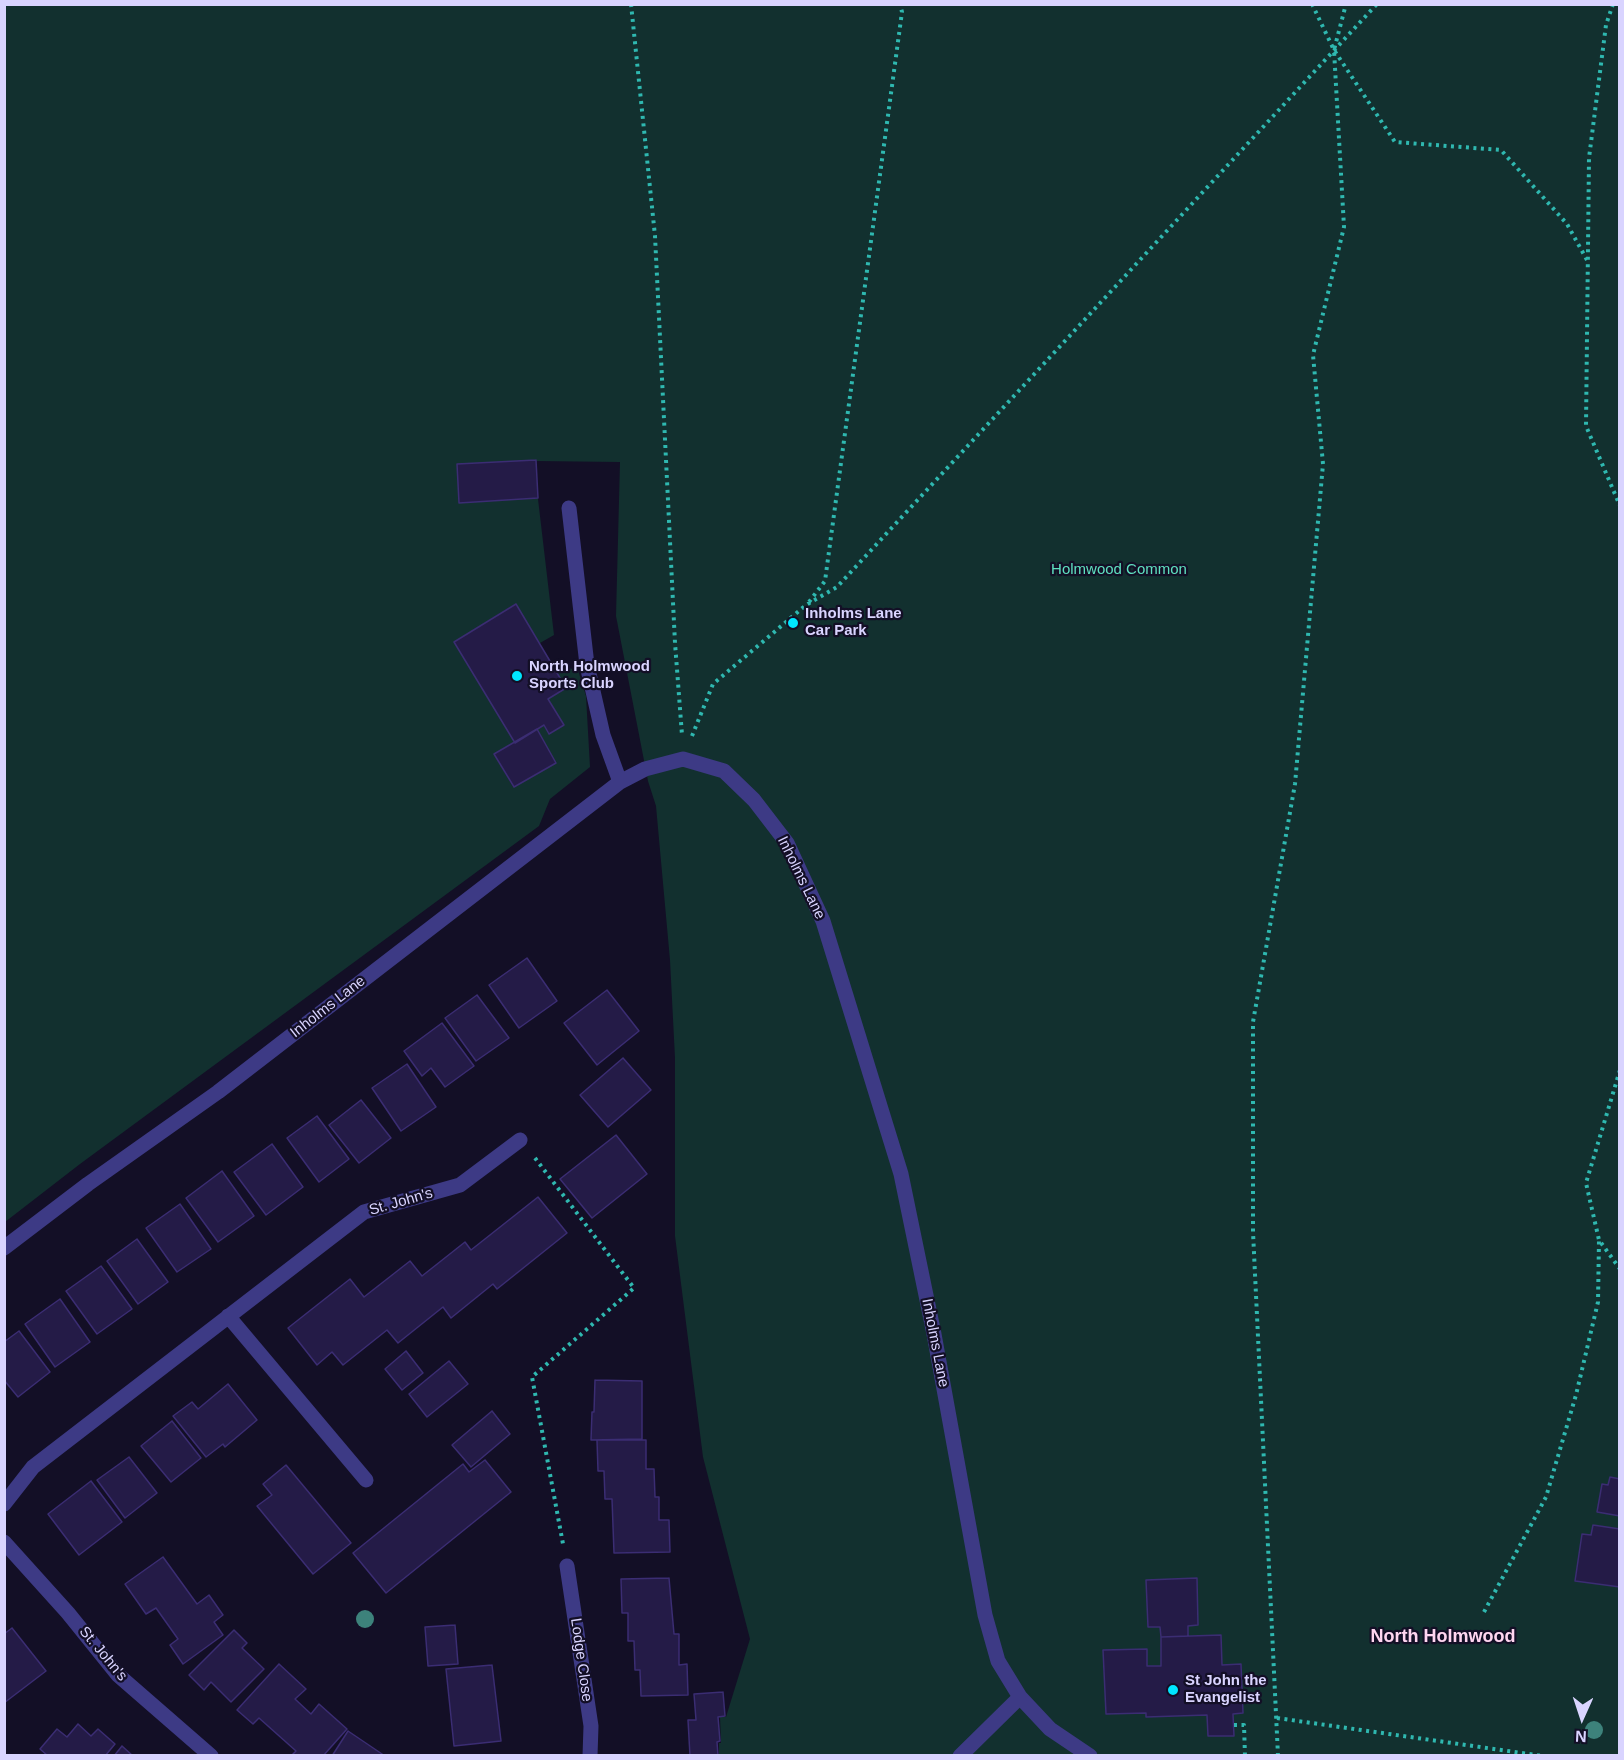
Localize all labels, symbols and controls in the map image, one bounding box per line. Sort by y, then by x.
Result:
park label: Holmwood Common [1051,561,1187,579]
place label: Inholms Lane Car Park [805,605,902,640]
marker: Inholms Lane Car Park [786,616,800,630]
place label: North Holmwood Sports Club [529,658,650,693]
marker: North Holmwood Sports Club [510,669,524,683]
street label: Inholms Lane [773,834,829,922]
street label: Inholms Lane [287,972,369,1042]
street label: St. John's [367,1184,435,1220]
street label: Inholms Lane [918,1297,952,1389]
street label: Lodge Close [566,1617,596,1703]
street label: St. John's [75,1623,131,1685]
district label: North Holmwood [1371,1626,1515,1648]
place label: St John the Evangelist [1185,1672,1267,1707]
marker: St John the Evangelist [1166,1683,1180,1697]
north arrow [1552,1688,1612,1748]
text: N [1575,1728,1587,1745]

